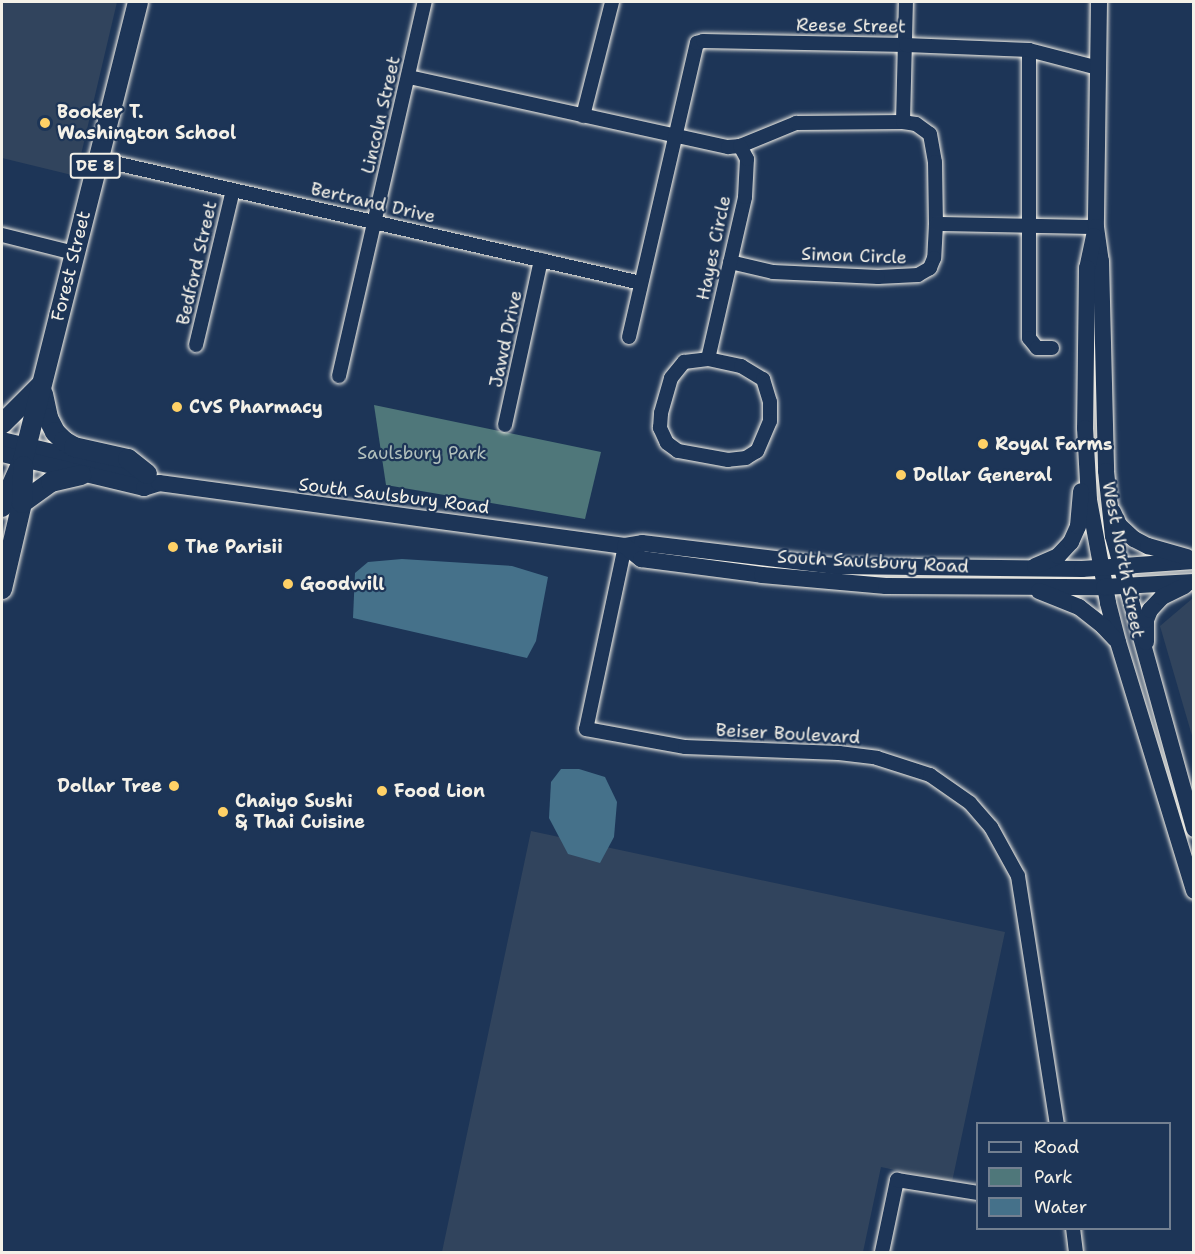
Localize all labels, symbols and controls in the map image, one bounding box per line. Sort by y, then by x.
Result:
street label: Reese Street [796,14,906,38]
street label: Lincoln Street [357,54,405,176]
place label: Booker T. Washington School [57,102,236,144]
marker: Booker T. Washington School [38,116,52,130]
road number: DE 8 [70,153,121,179]
street label: Bertrand Drive [309,178,437,228]
street label: Hayes Circle [692,194,736,302]
street label: Bedford Street [172,199,222,327]
street label: Forest Street [47,209,95,323]
street label: Simon Circle [801,243,907,269]
street label: Jawd Drive [485,289,527,389]
place label: CVS Pharmacy [189,396,323,418]
marker: CVS Pharmacy [170,400,184,414]
place label: Royal Farms [995,433,1113,455]
marker: Royal Farms [976,437,990,451]
park label: Saulsbury Park [357,442,487,464]
place label: Dollar General [913,464,1052,486]
marker: Dollar General [894,468,908,482]
street label: South Saulsbury Road [297,474,491,518]
street label: West North Street [1097,480,1149,640]
place label: The Parisii [185,536,283,558]
marker: The Parisii [166,540,180,554]
street label: South Saulsbury Road [777,546,969,578]
place label: Goodwill [300,573,384,595]
marker: Goodwill [281,577,295,591]
street label: Beiser Boulevard [715,719,861,749]
place label: Dollar Tree [57,775,162,797]
marker: Dollar Tree [167,779,181,793]
place label: Food Lion [394,780,485,802]
marker: Food Lion [375,784,389,798]
place label: Chaiyo Sushi & Thai Cuisine [235,791,365,834]
marker: Chaiyo Sushi & Thai Cuisine [216,805,230,819]
legend [976,1122,1171,1230]
text: Road [1034,1135,1079,1159]
text: Park [1034,1165,1073,1189]
text: Water [1034,1195,1087,1219]

